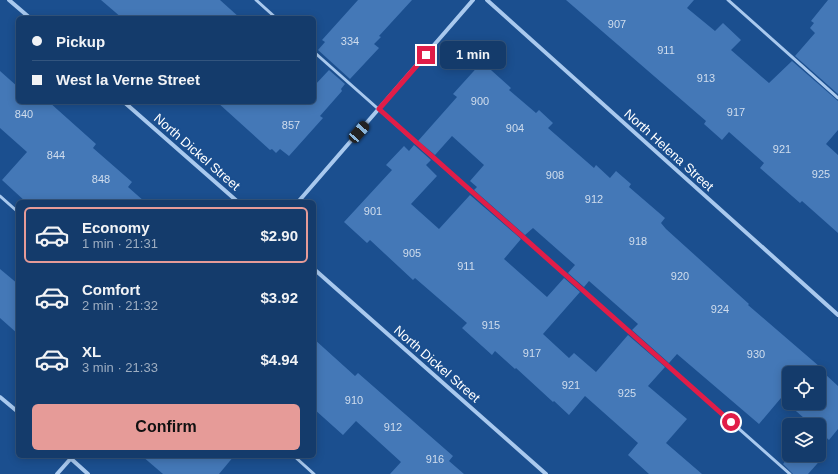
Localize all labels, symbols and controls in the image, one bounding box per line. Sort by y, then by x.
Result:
house number: 907 [608,18,626,30]
text: Pickup [56,33,105,50]
house number: 334 [341,35,359,47]
callout: 1 min [440,41,506,69]
house number: 911 [657,44,675,56]
route end [417,46,435,64]
text: 1 min [456,47,490,62]
text: West la Verne Street [56,71,200,88]
house number: 913 [697,72,715,84]
house number: 900 [471,95,489,107]
street label: North Helena Street [621,106,717,194]
house number: 917 [727,106,745,118]
house number: 840 [15,108,33,120]
street label: North Dickel Street [151,111,243,194]
house number: 857 [282,119,300,131]
car [347,119,371,145]
house number: 904 [506,122,524,134]
house number: 921 [773,143,791,155]
house number: 844 [47,149,65,161]
house number: 925 [812,168,830,180]
house number: 908 [546,169,564,181]
house number: 848 [92,173,110,185]
house number: 912 [585,193,603,205]
house number: 901 [364,205,382,217]
icon: car [34,217,70,253]
text: Economy [82,219,150,236]
text: $2.90 [260,227,298,244]
house number: 918 [629,235,647,247]
text: 1 min · 21:31 [82,236,158,251]
house number: 905 [403,247,421,259]
house number: 911 [457,260,475,272]
house number: 920 [671,270,689,282]
icon: car [34,279,70,315]
text: Comfort [82,281,140,298]
text: $3.92 [260,289,298,306]
text: 2 min · 21:32 [82,298,158,313]
house number: 924 [711,303,729,315]
house number: 915 [482,319,500,331]
street label: North Dickel Street [391,323,483,406]
icon: car [34,341,70,377]
text: XL [82,343,101,360]
house number: 917 [523,347,541,359]
house number: 930 [747,348,765,360]
text: $4.94 [260,351,298,368]
text: 3 min · 21:33 [82,360,158,375]
map controls [782,366,826,462]
button: locate [782,366,826,410]
house number: 921 [562,379,580,391]
house number: 925 [618,387,636,399]
house number: 910 [345,394,363,406]
button: Confirm [32,404,300,450]
route start [722,413,740,431]
button: layers [782,418,826,462]
house number: 912 [384,421,402,433]
house number: 916 [426,453,444,465]

